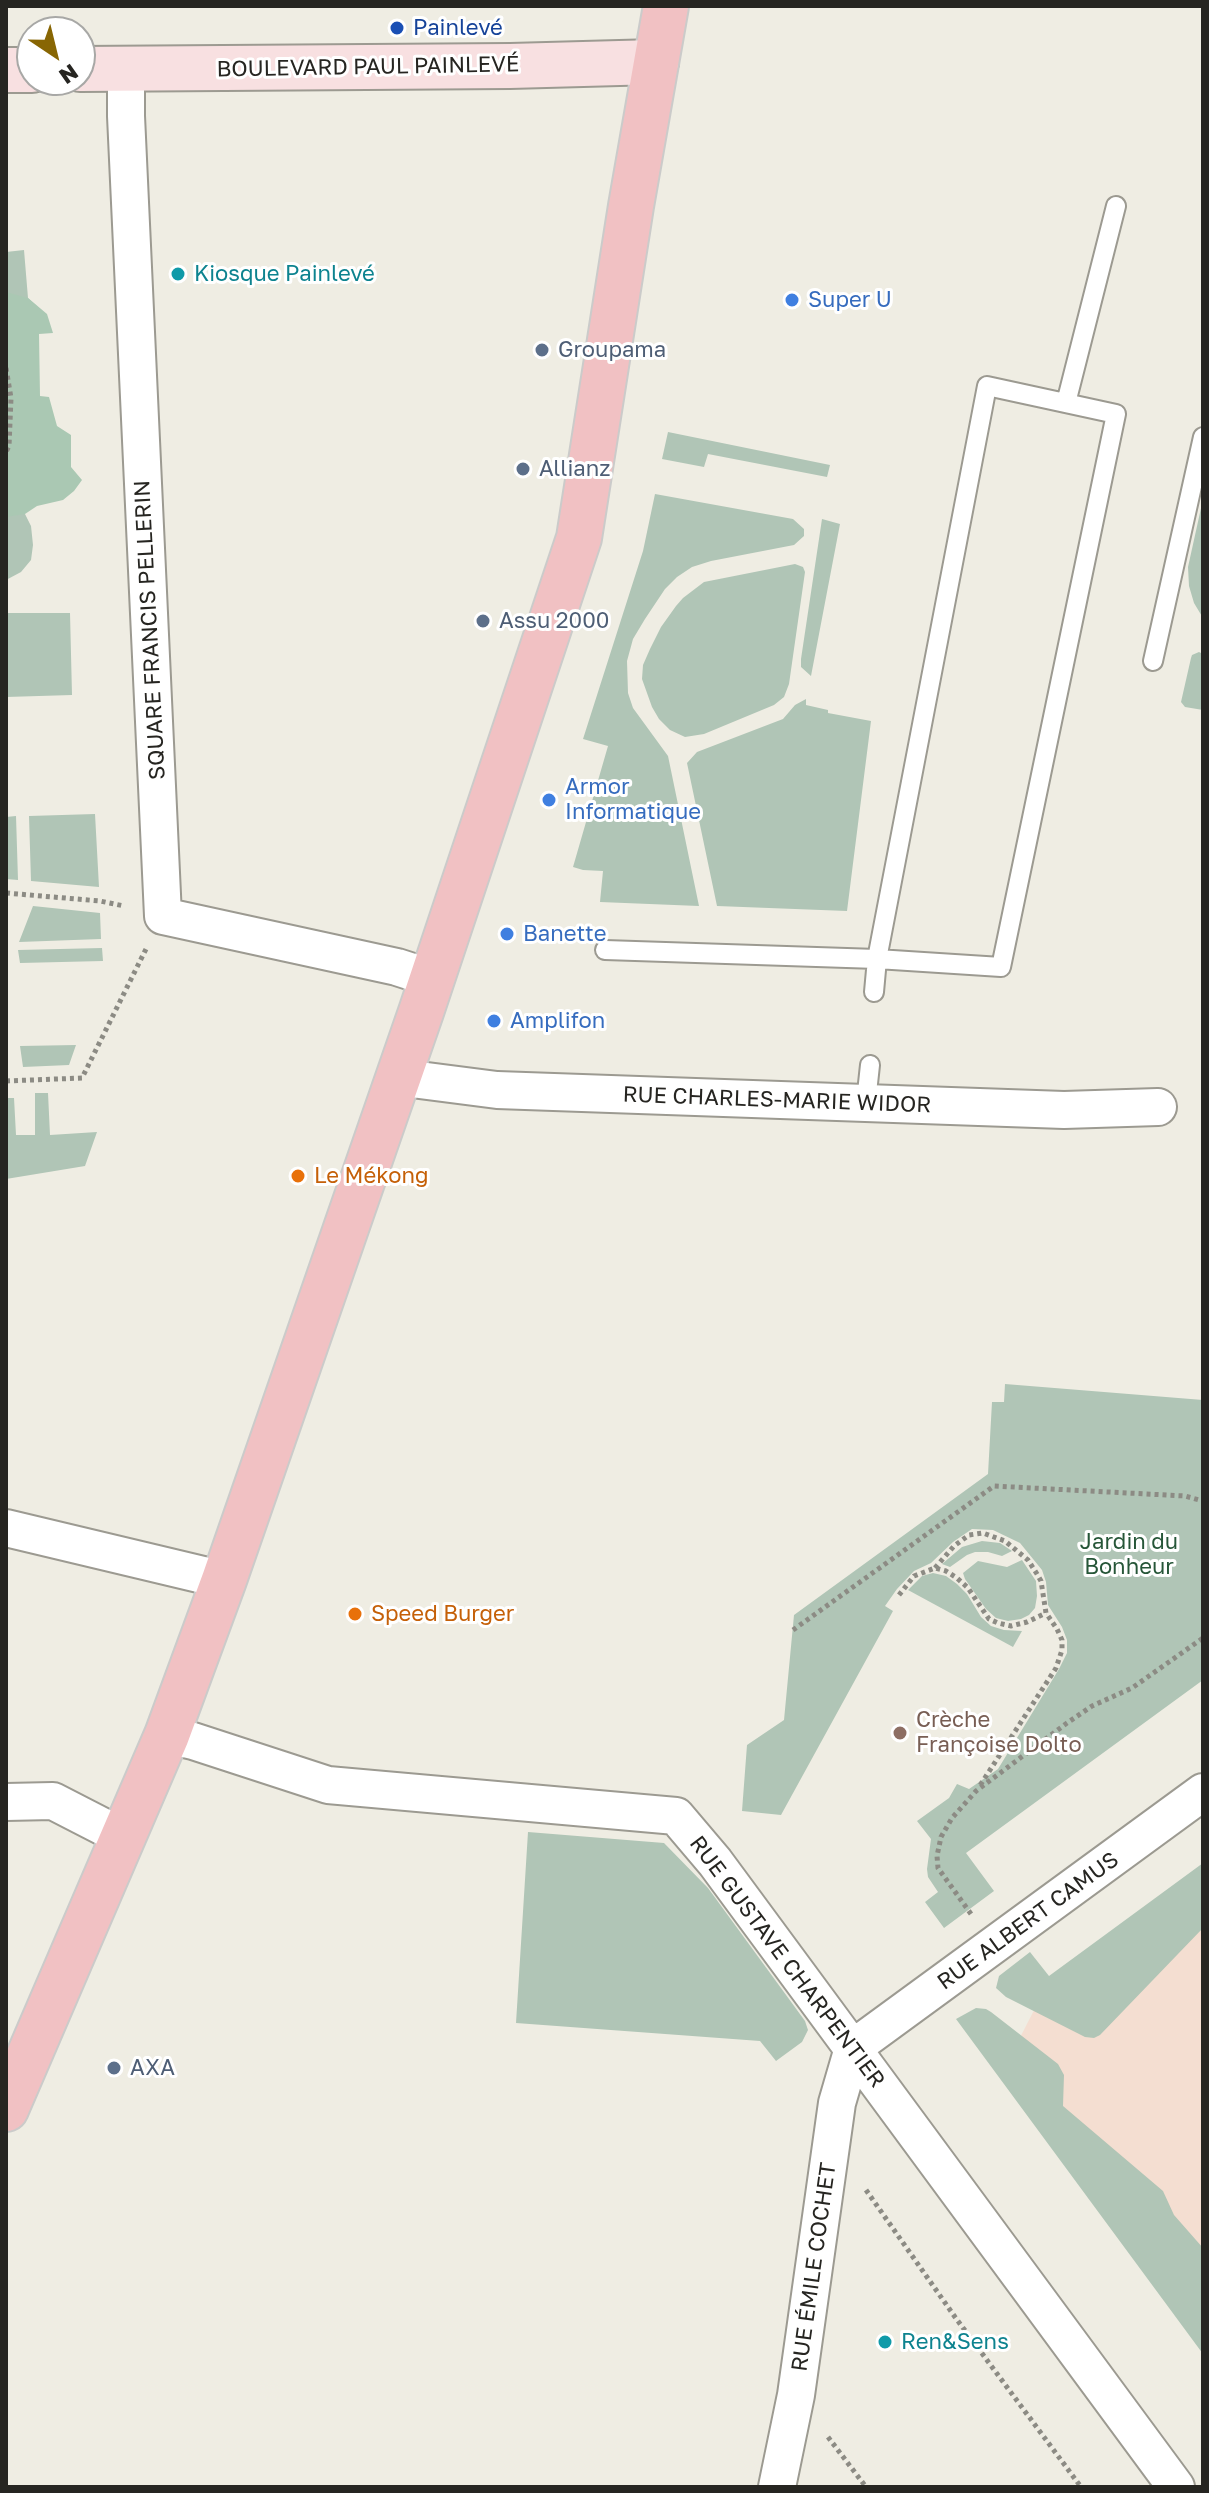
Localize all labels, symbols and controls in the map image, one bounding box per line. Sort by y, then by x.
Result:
place label: Painlevé [413,15,503,41]
north arrow [16,16,96,96]
marker: Painlevé [388,19,406,37]
street label: BOULEVARD PAUL PAINLEVÉ [216,51,520,83]
text: N [54,59,84,90]
place label: Kiosque Painlevé [194,261,375,287]
marker: Kiosque Painlevé [169,265,187,283]
place label: Super U [808,287,892,313]
marker: Super U [783,291,801,309]
place label: Groupama [558,337,666,363]
marker: Groupama [533,341,551,359]
place label: Allianz [539,456,610,482]
marker: Allianz [514,460,532,478]
street label: SQUARE FRANCIS PELLERIN [129,479,171,781]
place label: Assu 2000 [499,608,609,634]
marker: Assu 2000 [474,612,492,630]
place label: Armor Informatique [565,774,701,826]
marker: Armor Informatique [540,791,558,809]
place label: Banette [523,921,607,947]
marker: Banette [498,925,516,943]
place label: Amplifon [510,1008,605,1034]
marker: Amplifon [485,1012,503,1030]
street label: RUE CHARLES-MARIE WIDOR [622,1081,932,1119]
place label: Le Mékong [314,1163,429,1189]
marker: Le Mékong [289,1167,307,1185]
park label: Jardin du Bonheur [1080,1529,1178,1580]
place label: Speed Burger [371,1601,514,1627]
marker: Speed Burger [346,1605,364,1623]
place label: Crèche Françoise Dolto [916,1707,1082,1758]
marker: Crèche Françoise Dolto [891,1724,909,1742]
street label: RUE GUSTAVE CHARPENTIER [684,1831,890,2093]
street label: RUE ALBERT CAMUS [932,1846,1124,1996]
place label: AXA [130,2055,175,2081]
marker: AXA [105,2059,123,2077]
street label: RUE ÉMILE COCHET [786,2161,842,2373]
place label: Ren&Sens [901,2329,1009,2355]
marker: Ren&Sens [876,2333,894,2351]

